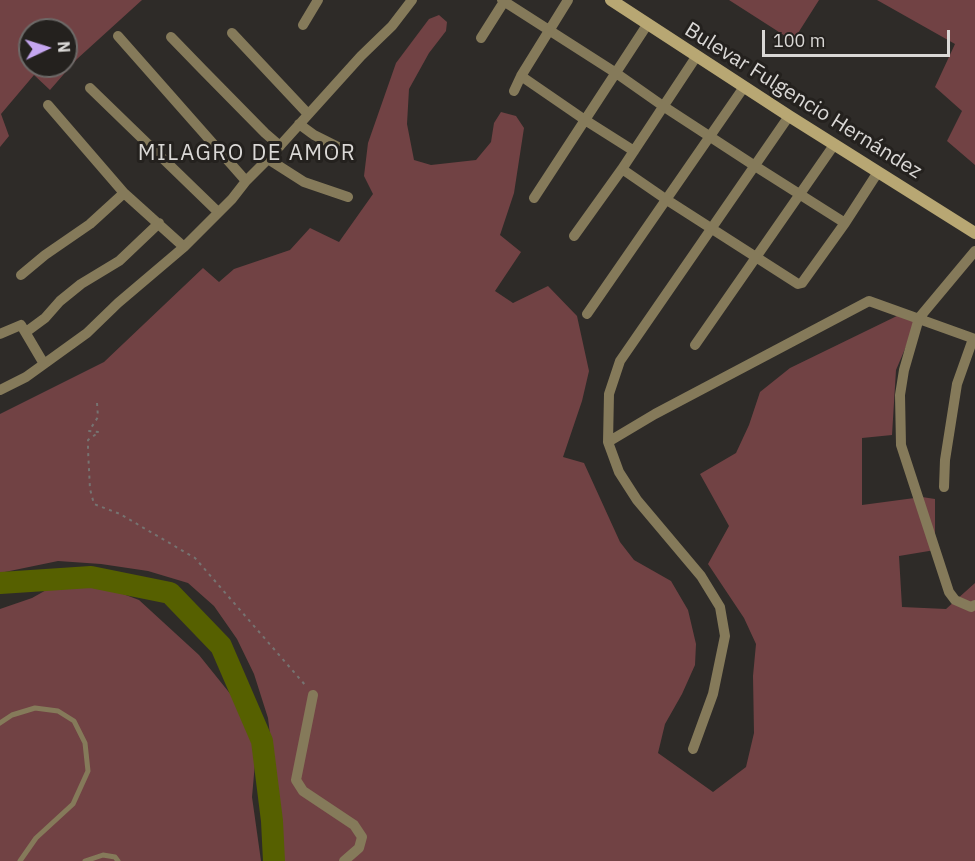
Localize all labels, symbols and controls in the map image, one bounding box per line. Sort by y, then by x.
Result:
street label: Bulevar Fulgencio Hernández [680,17,926,185]
north arrow [18,18,78,78]
scale bar [765,18,952,56]
text: 100 m [773,29,825,52]
text: N [54,40,74,53]
district label: MILAGRO DE AMOR [138,141,356,167]

